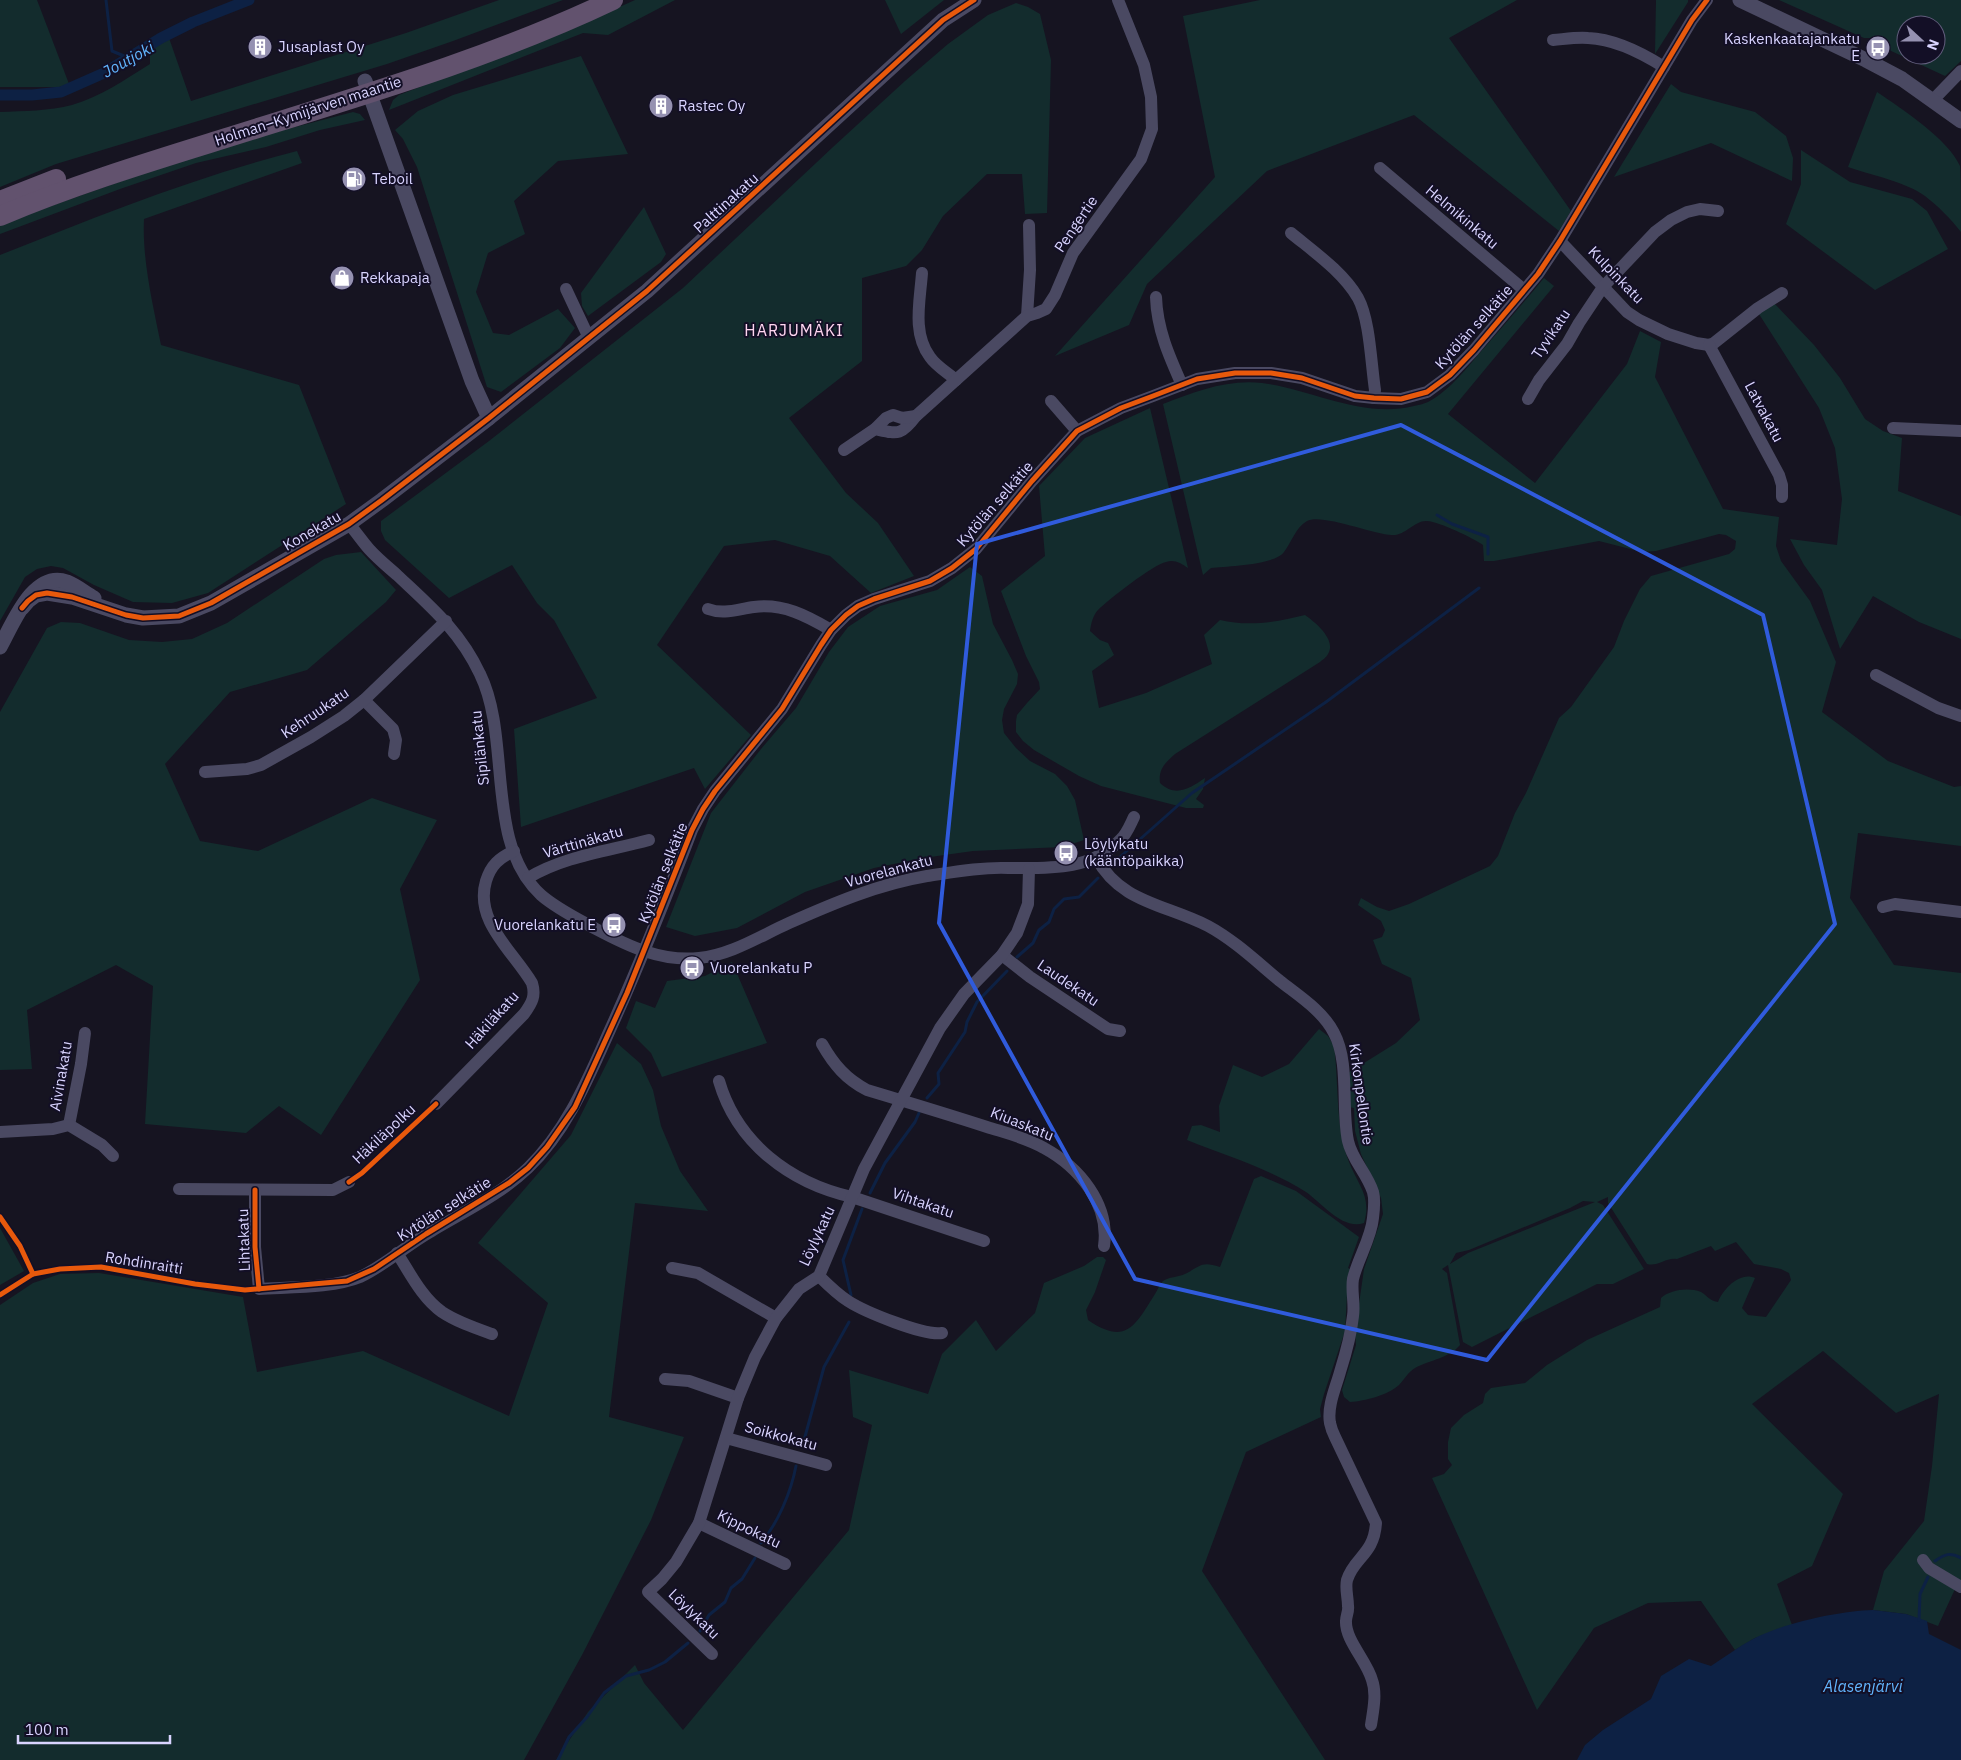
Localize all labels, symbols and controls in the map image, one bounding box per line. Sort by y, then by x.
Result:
north arrow [1896,15,1946,65]
place label: Kaskenkaatajankatu E [1724,29,1860,65]
building icon: Jusaplast Oy [247,34,273,60]
bus stop icon: Kaskenkaatajankatu E [1865,35,1891,61]
water label: Joutjoki [99,36,158,81]
place label: Jusaplast Oy [278,37,365,56]
text: N [1923,37,1943,53]
street label: Holman–Kymijärven maantie [212,71,404,150]
building icon: Rastec Oy [648,93,674,119]
place label: Rastec Oy [678,96,746,115]
fuel station icon: Teboil [341,166,367,192]
street label: Palttinakatu [689,168,762,237]
place label: Teboil [372,169,413,188]
street label: Helmikinkatu [1422,181,1503,253]
street label: Pengertie [1050,192,1101,256]
street label: Kulpinkatu [1584,242,1648,307]
shop icon: Rekkapaja [329,265,355,291]
place label: Rekkapaja [360,268,430,287]
street label: Kytölän selkätie [1431,280,1517,373]
street label: Tyvikatu [1527,305,1574,362]
district label: HARJUMÄKI [744,320,844,340]
street label: Latvakatu [1741,378,1788,445]
street label: Kytölän selkätie [952,457,1037,550]
street label: Konekatu [279,506,344,555]
street label: Kehruukatu [277,683,352,742]
street label: Sipilänkatu [466,710,493,786]
street label: Kytölän selkätie [634,820,691,926]
street label: Värttinäkatu [541,821,625,862]
place label: Löylykatu (kääntöpaikka) [1084,834,1184,870]
bus stop icon: Löylykatu (kääntöpaikka) [1053,840,1079,866]
street label: Vuorelankatu [843,850,935,891]
bus stop icon: Vuorelankatu E [601,912,627,938]
place label: Vuorelankatu E [494,915,596,934]
bus stop icon: Vuorelankatu P [679,955,705,981]
street label: Laudekatu [1034,955,1103,1010]
place label: Vuorelankatu P [710,958,812,977]
street label: Häkiläkatu [460,987,523,1053]
street label: Aivinakatu [45,1039,76,1112]
street label: Kirkonpellontie [1345,1042,1378,1146]
street label: Häkiläpolku [348,1099,419,1168]
street label: Kiuaskatu [988,1102,1057,1145]
street label: Kytölän selkätie [393,1172,494,1245]
street label: Vihtakatu [890,1183,957,1222]
street label: Löylykatu [794,1203,839,1269]
street label: Lihtakatu [233,1208,254,1272]
street label: Rohdinraitti [104,1247,184,1278]
street label: Soikkokatu [743,1417,820,1454]
street label: Kippokatu [714,1505,784,1552]
street label: Löylykatu [665,1585,724,1643]
water label: Alasenjärvi [1822,1676,1904,1696]
scale bar [18,1712,170,1744]
text: 100 m [25,1720,69,1739]

